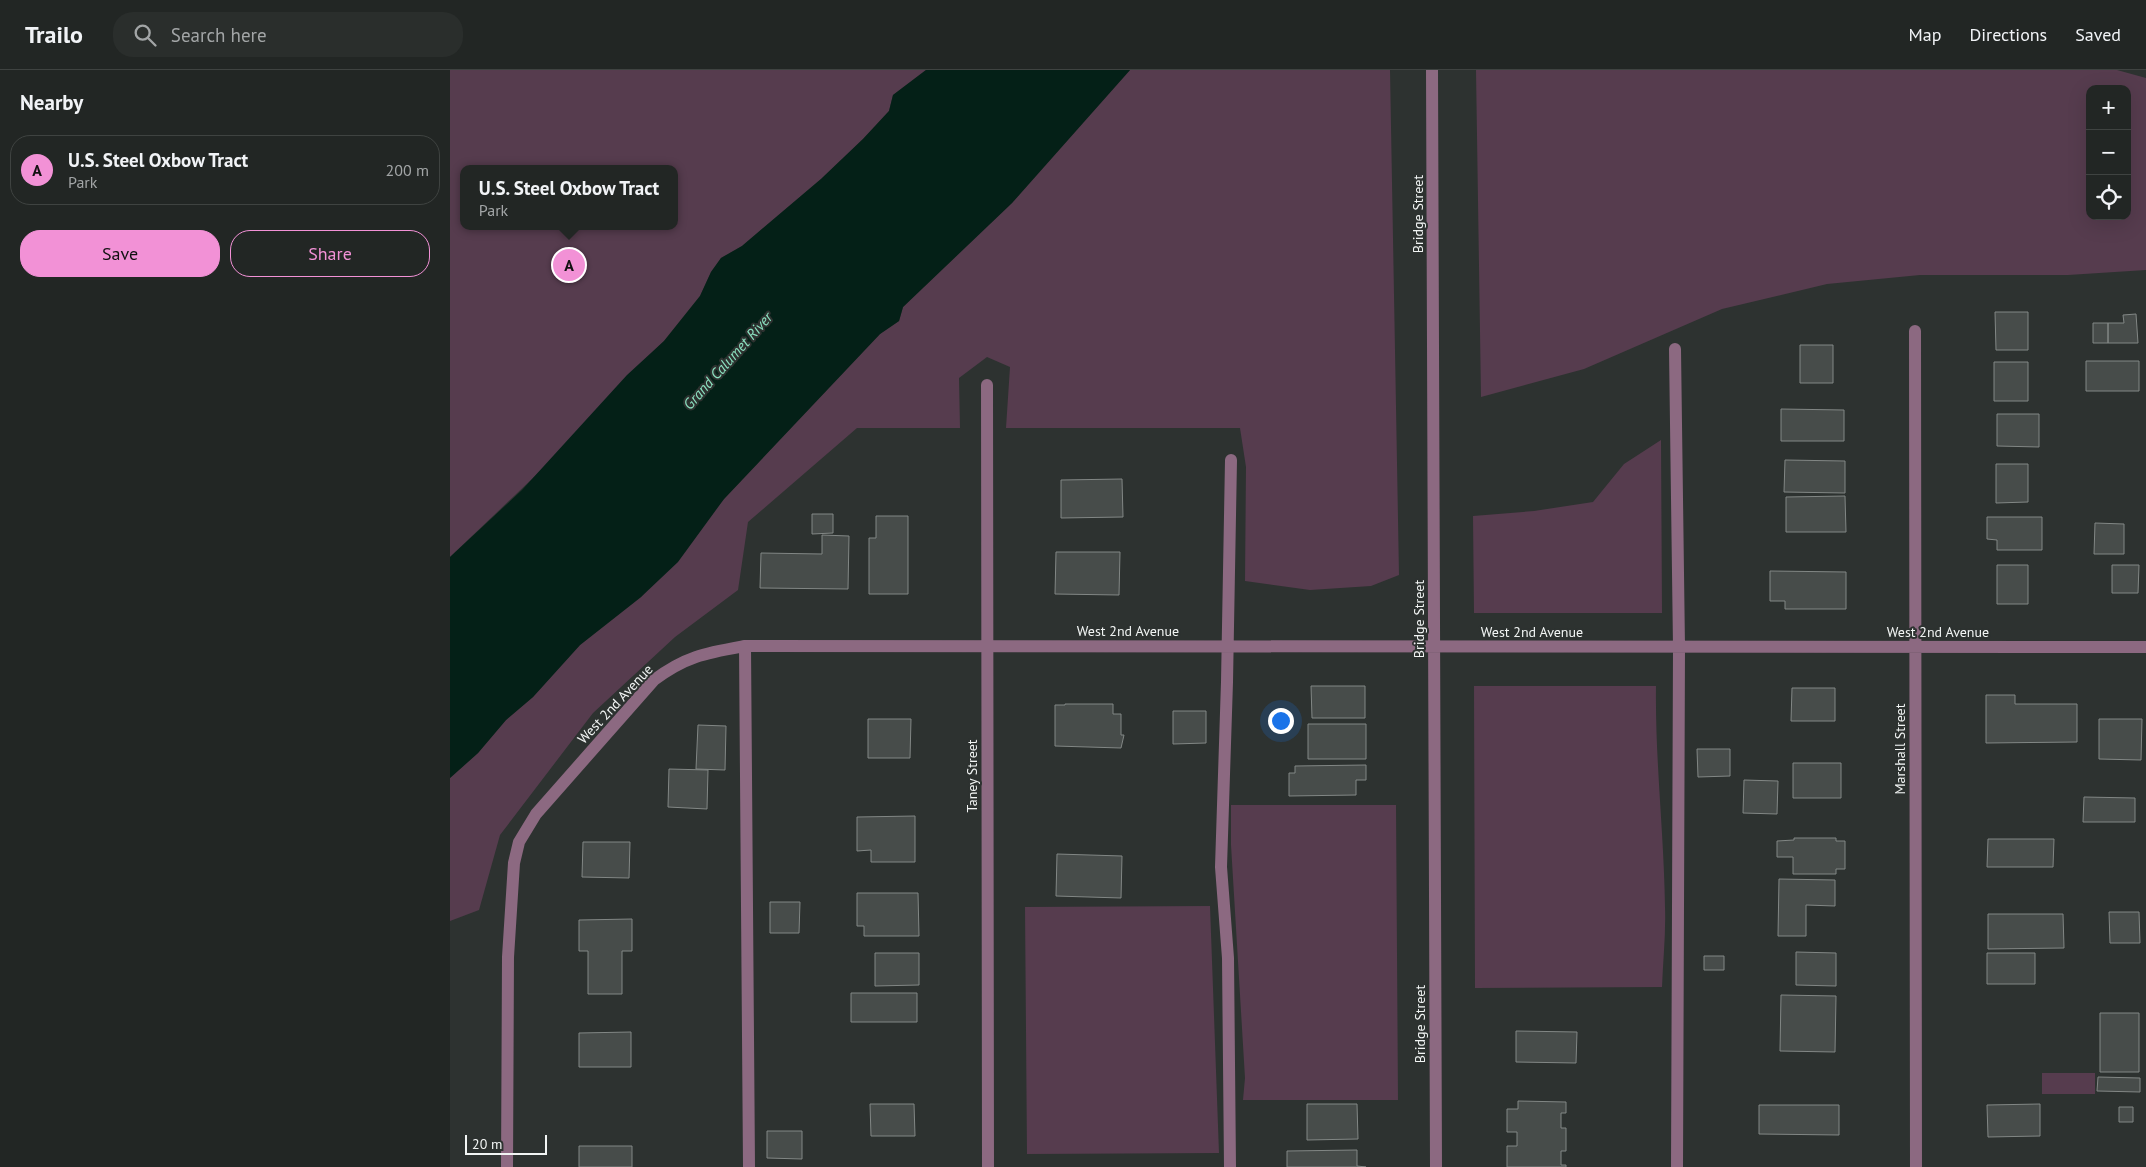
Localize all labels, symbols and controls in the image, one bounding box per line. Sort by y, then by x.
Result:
search box [113,12,463,57]
text: Trailo [25,19,83,50]
icon: search [131,21,159,49]
text: Search here [171,23,267,47]
text: Map [1909,23,1941,46]
text: Directions [1969,23,2047,46]
text: Saved [2075,23,2121,46]
map controls [2086,85,2131,220]
button: + [2086,85,2131,130]
text: Nearby [20,89,83,116]
button: − [2086,130,2131,175]
text: U.S. Steel Oxbow Tract [68,148,248,172]
text: A [32,160,42,180]
text: 200 m [386,160,429,180]
popup [460,165,678,230]
text: Park [68,172,97,192]
street label: Bridge Street [1409,175,1427,253]
button: locate [2086,175,2131,220]
text: U.S. Steel Oxbow Tract [479,176,659,200]
text: Park [479,200,508,220]
button: Save [20,230,220,277]
button: Share [230,230,430,277]
pin: A [553,246,585,284]
water label: Grand Calumet River [679,307,777,413]
street label: Bridge Street [1410,580,1428,658]
street label: West 2nd Avenue [1077,622,1179,640]
street label: West 2nd Avenue [1481,623,1583,641]
street label: West 2nd Avenue [1887,623,1989,641]
street label: West 2nd Avenue [574,660,656,748]
street label: Marshall Street [1891,703,1909,794]
your location [1268,708,1294,734]
street label: Taney Street [963,739,981,813]
street label: Bridge Street [1411,985,1429,1063]
scale bar [465,1132,548,1155]
text: 20 m [472,1135,502,1153]

